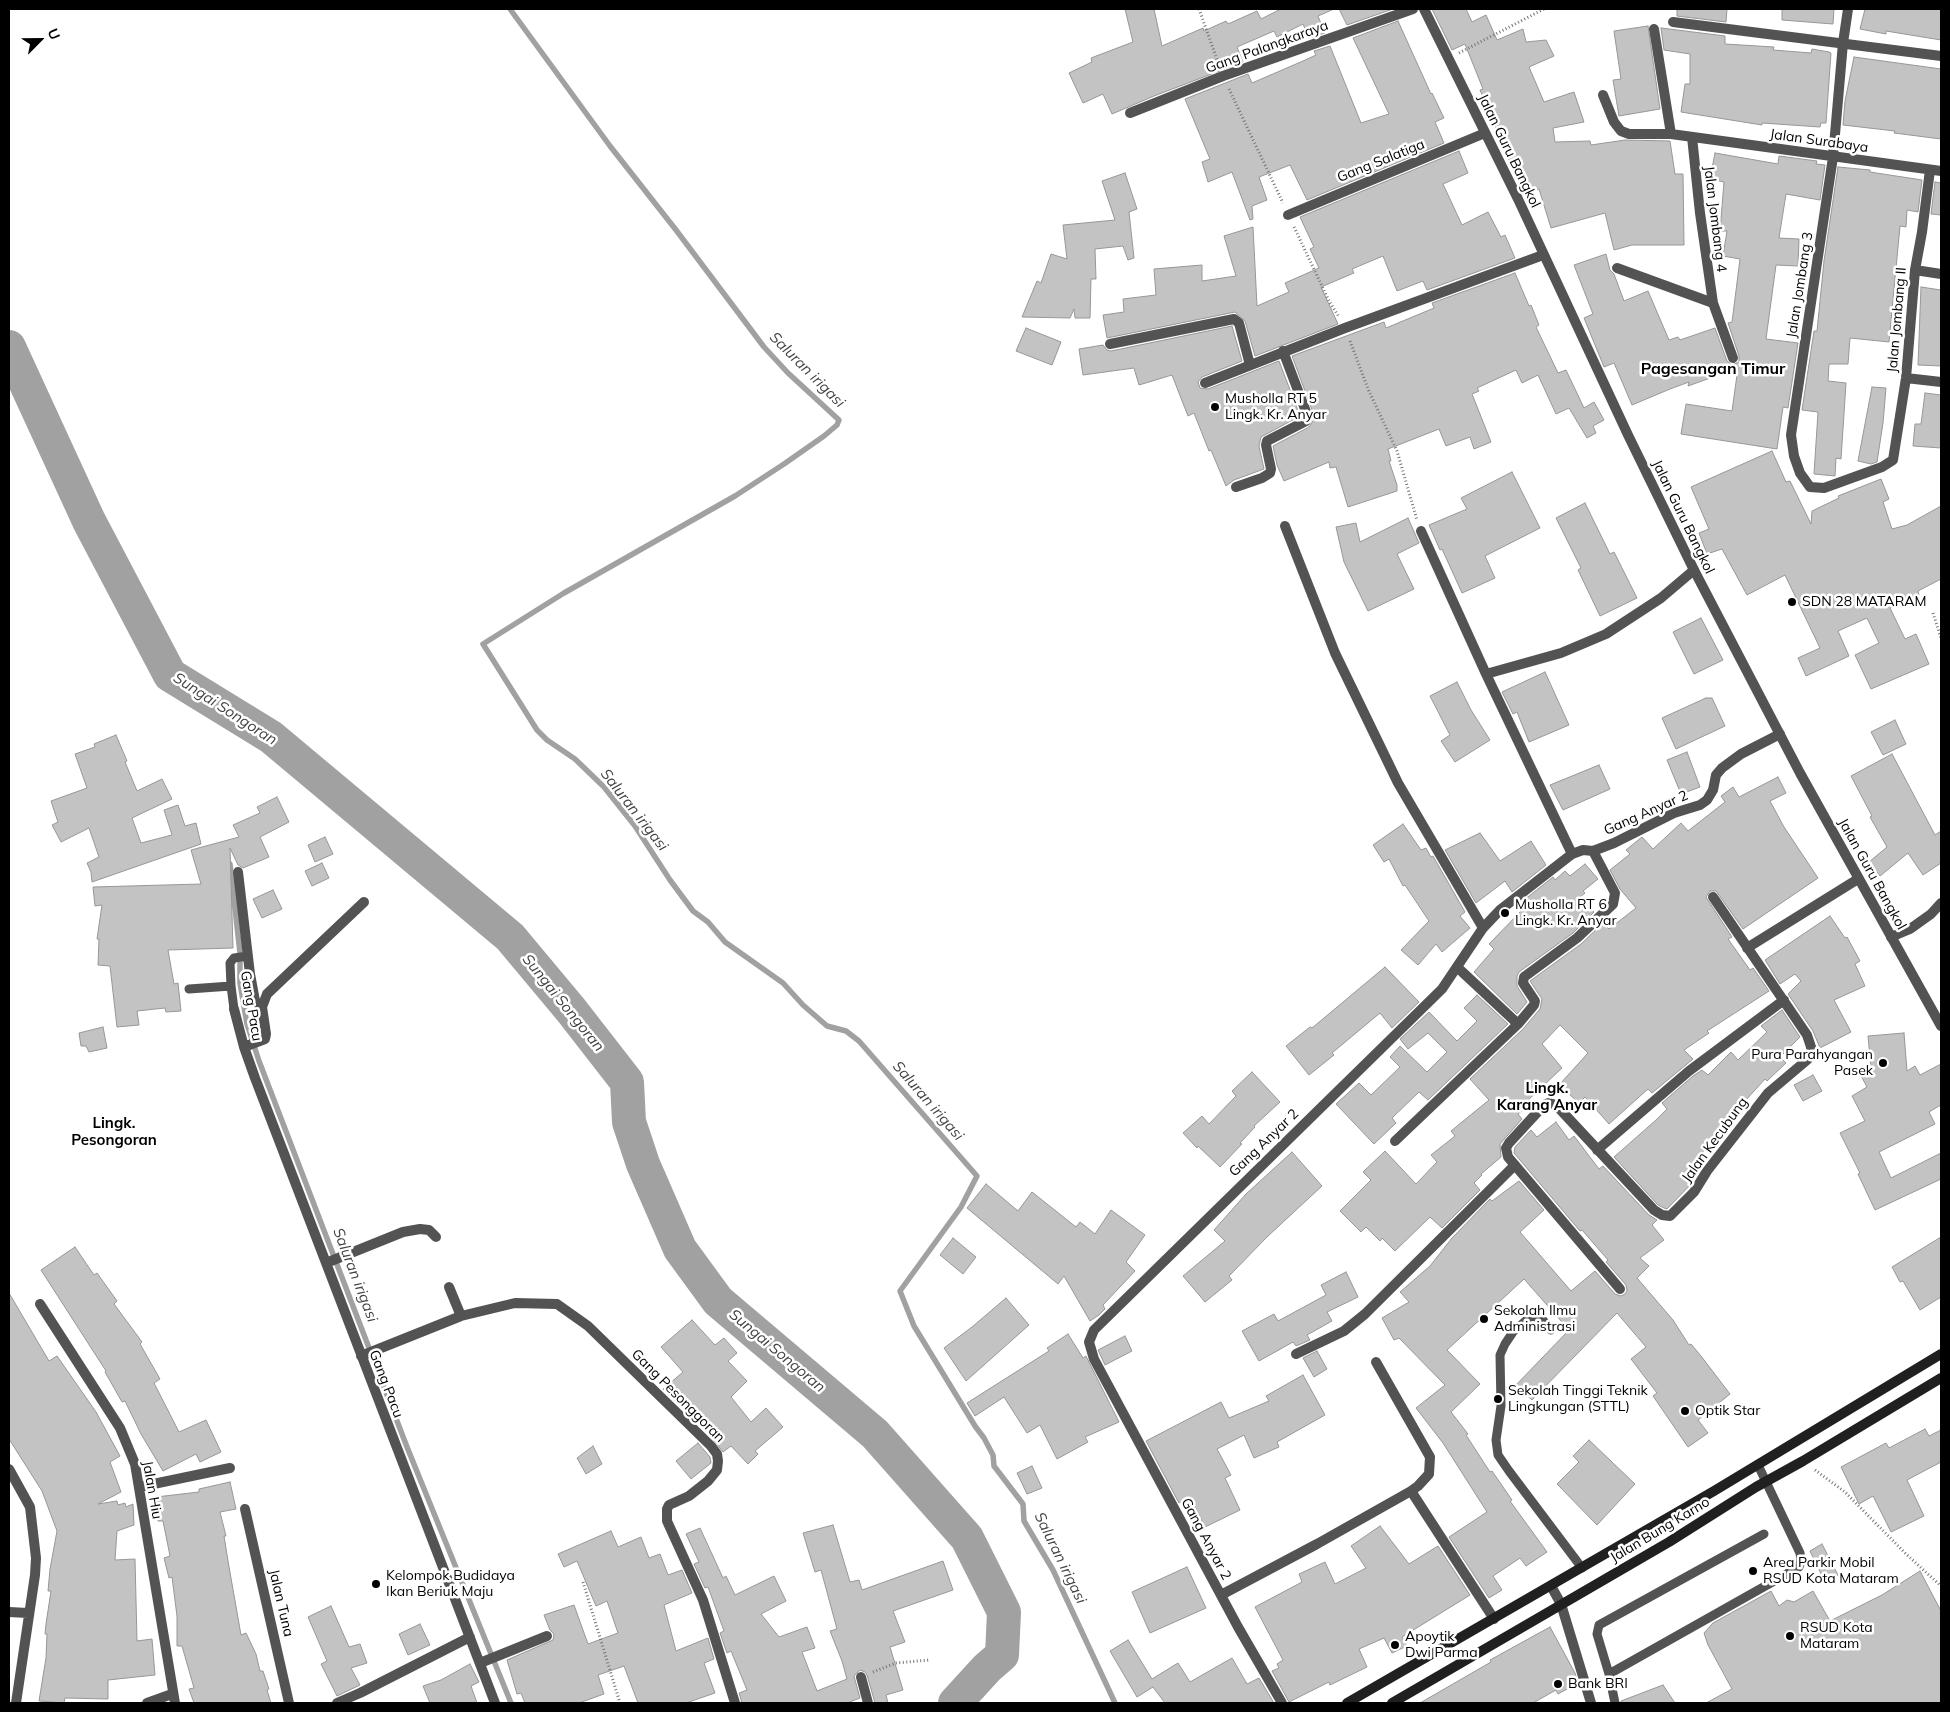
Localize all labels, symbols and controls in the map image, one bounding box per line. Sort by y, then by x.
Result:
north arrow [15,15,65,65]
street label: Gang Palangkaraya [1203,17,1331,77]
text: U [43,26,64,42]
street label: Jalan Guru Bangkol [1474,91,1544,211]
street label: Jalan Surabaya [1769,126,1869,156]
street label: Gang Salatiga [1335,136,1427,186]
street label: Jalan Jombang 4 [1700,165,1730,273]
street label: Jalan Jombang 3 [1783,231,1817,339]
street label: Jalan Jombang II [1884,267,1910,373]
water label: Saluran irigasi [766,329,848,411]
district label: Pagesangan Timur [1641,359,1785,379]
place label: Musholla RT 5 Lingk. Kr. Anyar [1225,391,1327,424]
marker: Musholla RT 5 Lingk. Kr. Anyar [1209,401,1221,413]
street label: Jalan Guru Bangkol [1648,457,1718,577]
place label: SDN 28 MATARAM [1802,594,1926,610]
marker: SDN 28 MATARAM [1786,596,1798,608]
water label: Sungai Songoran [170,669,280,749]
water label: Saluran irigasi [596,765,672,855]
street label: Gang Anyar 2 [1601,787,1691,839]
street label: Jalan Guru Bangkol [1834,815,1910,933]
place label: Musholla RT 6 Lingk. Kr. Anyar [1515,897,1617,930]
marker: Musholla RT 6 Lingk. Kr. Anyar [1499,907,1511,919]
water label: Sungai Songoran [518,951,608,1055]
street label: Gang Pacu [237,970,265,1042]
place label: Pura Parahyangan Pasek [1751,1047,1873,1080]
marker: Pura Parahyangan Pasek [1877,1057,1889,1069]
water label: Saluran irigasi [889,1058,967,1144]
district label: Lingk. Karang Anyar [1497,1079,1597,1114]
street label: Jalan Kecubung [1679,1094,1751,1186]
street label: Gang Anyar 2 [1226,1106,1302,1180]
district label: Lingk. Pesongoran [71,1114,157,1149]
water label: Saluran irigasi [329,1225,381,1325]
place label: Sekolah Ilmu Administrasi [1494,1303,1576,1335]
water label: Sungai Songoran [725,1306,829,1396]
marker: Sekolah Ilmu Administrasi [1478,1313,1490,1325]
street label: Gang Pesonggoran [628,1346,728,1446]
street label: Gang Pacu [365,1348,407,1420]
place label: Sekolah Tinggi Teknik Lingkungan (STTL) [1508,1383,1648,1415]
marker: Sekolah Tinggi Teknik Lingkungan (STTL) [1492,1393,1504,1405]
place label: Optik Star [1695,1403,1760,1419]
marker: Optik Star [1679,1405,1691,1417]
street label: Jalan Hiu [139,1460,165,1520]
street label: Jalan Bung Karno [1607,1494,1713,1566]
street label: Gang Anyar 2 [1177,1495,1235,1583]
water label: Saluran irigasi [1030,1509,1090,1607]
place label: Area Parkir Mobil RSUD Kota Mataram [1763,1555,1899,1588]
marker: Area Parkir Mobil RSUD Kota Mataram [1747,1565,1759,1577]
street label: Jalan Tuna [265,1568,297,1638]
place label: Kelompok Budidaya Ikan Beriuk Maju [386,1568,515,1600]
marker: Kelompok Budidaya Ikan Beriuk Maju [370,1578,382,1590]
place label: RSUD Kota Mataram [1800,1620,1873,1652]
place label: Apoytik Dwi Parma [1405,1629,1478,1661]
marker: RSUD Kota Mataram [1784,1630,1796,1642]
marker: Apoytik Dwi Parma [1389,1639,1401,1651]
place label: Bank BRI [1568,1676,1628,1692]
marker: Bank BRI [1552,1678,1564,1690]

